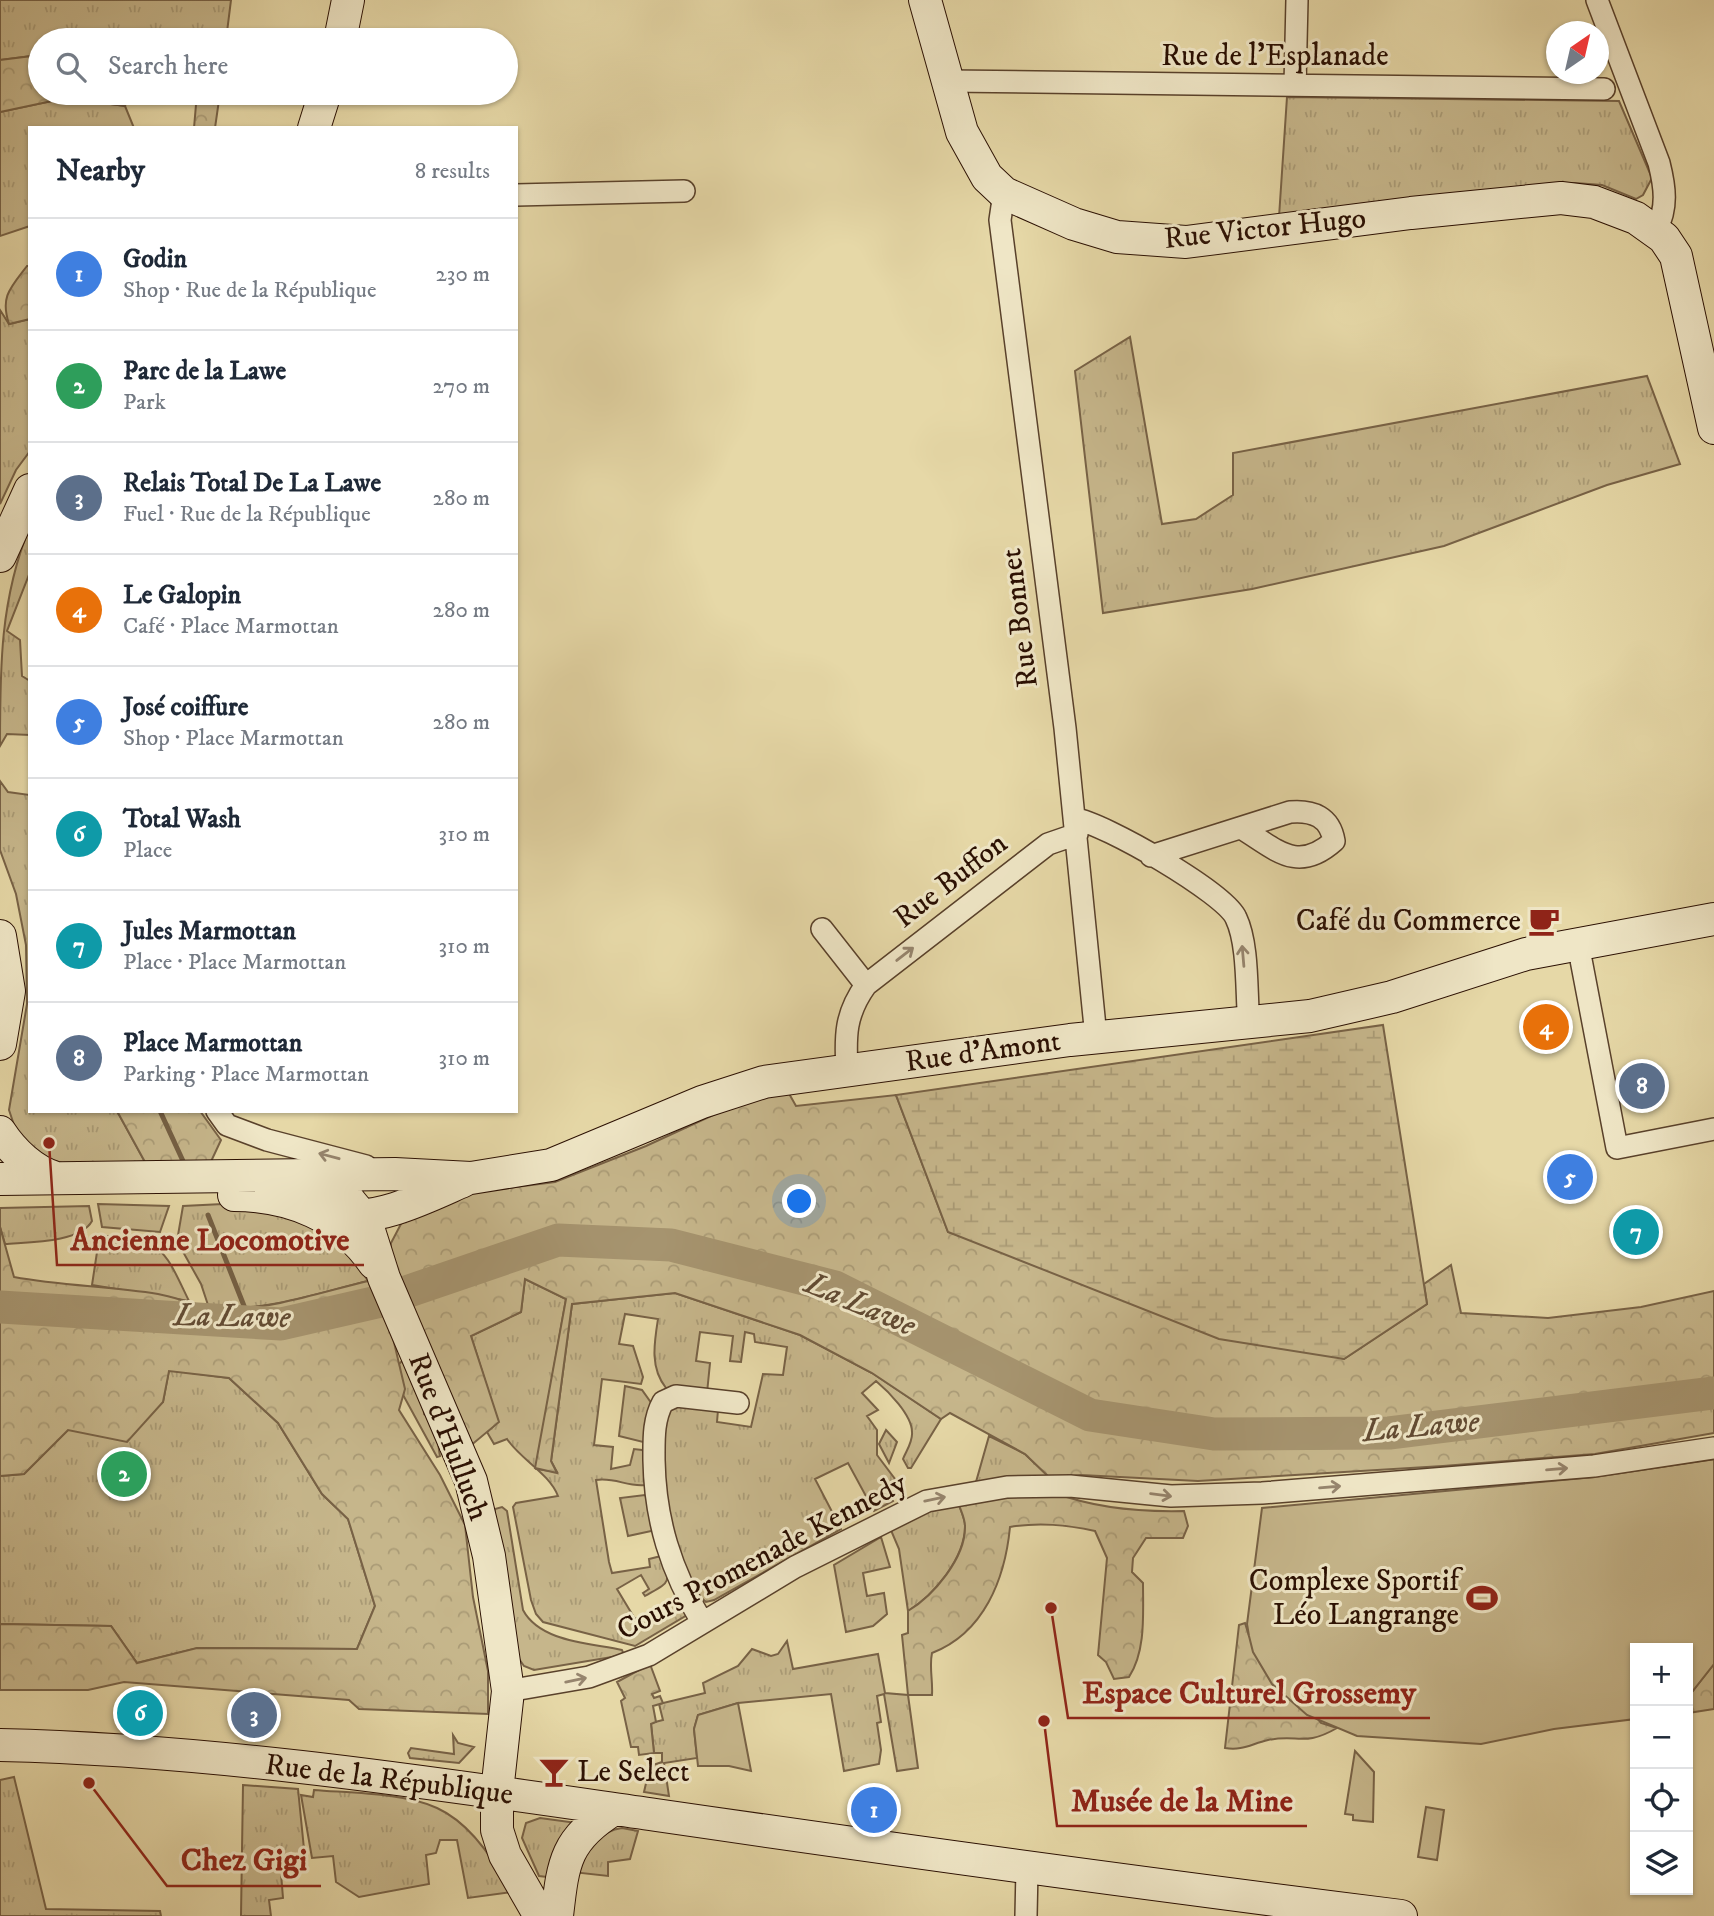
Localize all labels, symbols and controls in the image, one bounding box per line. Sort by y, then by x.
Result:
north arrow [1546,21,1609,84]
search box [28,28,518,105]
street label: Rue de l'Esplanade [1161,38,1389,75]
icon: search [52,48,90,86]
text: Search here [108,50,228,83]
text: Nearby [56,153,145,190]
text: 8 results [415,157,490,186]
street label: Rue Victor Hugo [1162,200,1368,258]
text: Godin [123,243,187,276]
text: 1 [75,260,83,289]
text: 230 m [436,260,490,289]
text: Shop · Rue de la République [123,276,376,305]
text: Parc de la Lawe [123,355,286,388]
text: 2 [73,372,85,401]
text: 270 m [433,372,490,401]
text: Park [123,388,166,417]
text: Relais Total De La Lawe [123,467,381,500]
text: 3 [75,484,83,513]
text: 280 m [433,484,490,513]
text: Fuel · Rue de la République [123,500,371,529]
street label: Rue Bonnet [993,546,1047,690]
text: Le Galopin [123,579,241,612]
text: 4 [72,596,86,625]
text: 280 m [433,596,490,625]
text: Café · Place Marmottan [123,612,339,641]
text: José coiffure [123,691,249,724]
text: 5 [73,708,85,737]
text: 280 m [433,708,490,737]
text: Shop · Place Marmottan [123,724,344,753]
text: Total Wash [123,803,241,836]
text: 6 [73,820,85,849]
text: 310 m [438,820,490,849]
street label: Rue Buffon [887,825,1015,937]
text: Place [123,836,172,865]
place label: Café du Commerce [1296,903,1521,940]
cafe icon: Café du Commerce [1527,904,1561,938]
text: Jules Marmottan [123,915,296,948]
text: 7 [73,932,85,961]
text: 310 m [438,932,490,961]
one-way arrow [1236,946,1249,968]
one-way arrow [896,947,914,962]
text: Place · Place Marmottan [123,948,346,977]
pin: 4 [1523,1001,1569,1053]
street label: Rue d'Amont [903,1023,1063,1081]
text: Place Marmottan [123,1027,302,1060]
text: 8 [73,1044,85,1073]
text: 310 m [438,1044,490,1073]
text: Parking · Place Marmottan [123,1060,369,1089]
pin: 8 [1619,1060,1665,1112]
one-way arrow [318,1149,340,1162]
pin: 5 [1547,1151,1593,1203]
your location [782,1184,816,1218]
pin: 7 [1613,1206,1659,1258]
callout: Ancienne Locomotive [57,1212,364,1265]
text: Ancienne Locomotive [70,1221,349,1261]
water label: La Lawe [797,1263,922,1347]
water label: La Lawe [171,1296,292,1338]
street label: Rue d'Hulluch [399,1348,497,1526]
water label: La Lawe [1359,1402,1482,1452]
pin: 2 [101,1448,147,1500]
one-way arrow [1545,1462,1567,1475]
street label: Cours Promenade Kennedy [611,1465,914,1649]
one-way arrow [1318,1480,1341,1493]
one-way arrow [1149,1488,1172,1501]
one-way arrow [923,1492,946,1506]
place label: Complexe Sportif Léo Langrange [1249,1563,1463,1634]
sports icon: Complexe Sportif Léo Langrange [1465,1581,1499,1615]
map controls [1630,1643,1693,1895]
button: + [1630,1643,1693,1706]
callout: Espace Culturel Grossemy [1068,1665,1430,1718]
one-way arrow [564,1673,587,1687]
text: Espace Culturel Grossemy [1082,1674,1417,1714]
pin: 6 [117,1687,163,1739]
pin: 3 [231,1689,277,1741]
button: − [1630,1706,1693,1769]
street label: Rue de la République [263,1746,515,1814]
place label: Le Select [577,1754,690,1791]
bar icon: Le Select [537,1755,571,1789]
button: locate [1630,1769,1693,1832]
callout: Musée de la Mine [1057,1773,1307,1826]
text: Musée de la Mine [1071,1782,1293,1822]
pin: 1 [851,1784,897,1836]
button: layers [1630,1832,1693,1895]
callout: Chez Gigi [167,1833,321,1886]
text: Chez Gigi [181,1841,307,1881]

